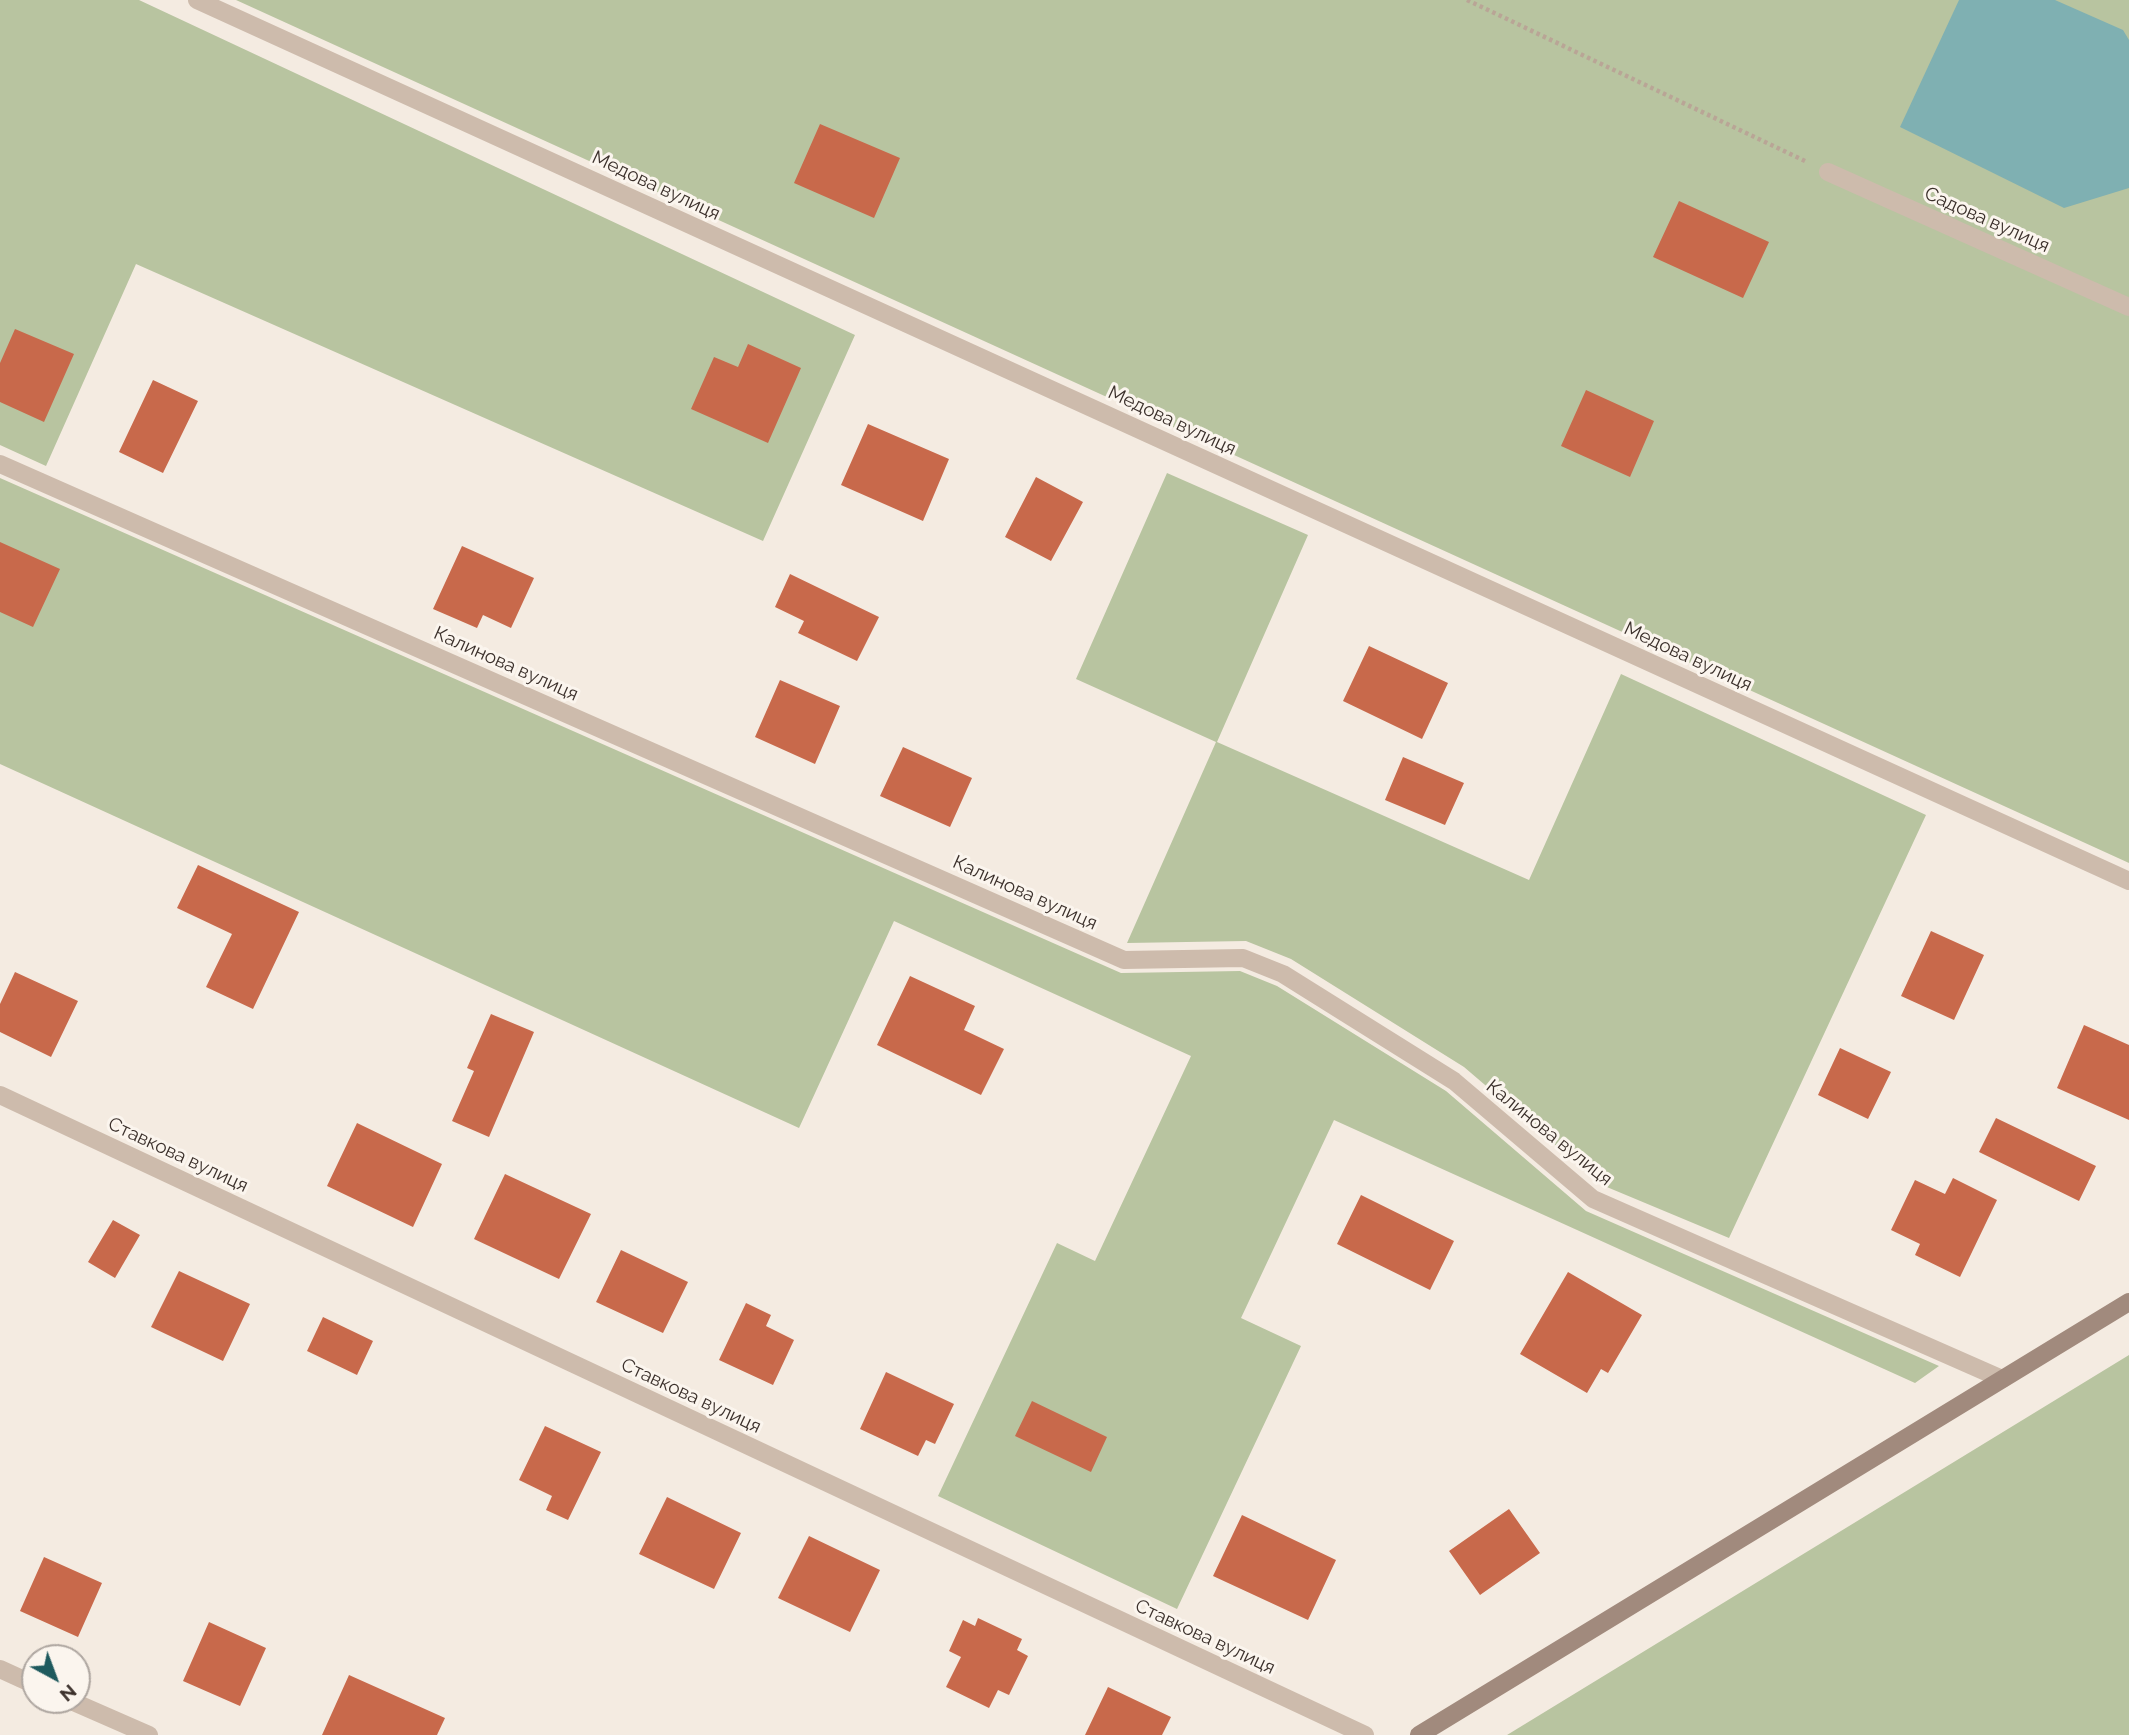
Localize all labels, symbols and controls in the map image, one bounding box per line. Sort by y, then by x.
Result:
street label: Медова вулиця [588,146,724,226]
street label: Садова вулиця [1921,182,2053,258]
street label: Медова вулиця [1104,381,1240,461]
street label: Медова вулиця [1620,617,1756,697]
street label: Калинова вулиця [430,622,582,706]
street label: Калинова вулиця [949,851,1101,935]
street label: Калинова вулиця [1481,1075,1617,1191]
street label: Ставкова вулиця [104,1113,252,1197]
street label: Ставкова вулиця [617,1354,765,1438]
street label: Ставкова вулиця [1131,1595,1279,1679]
north arrow [21,1644,91,1714]
text: N [56,1680,81,1706]

